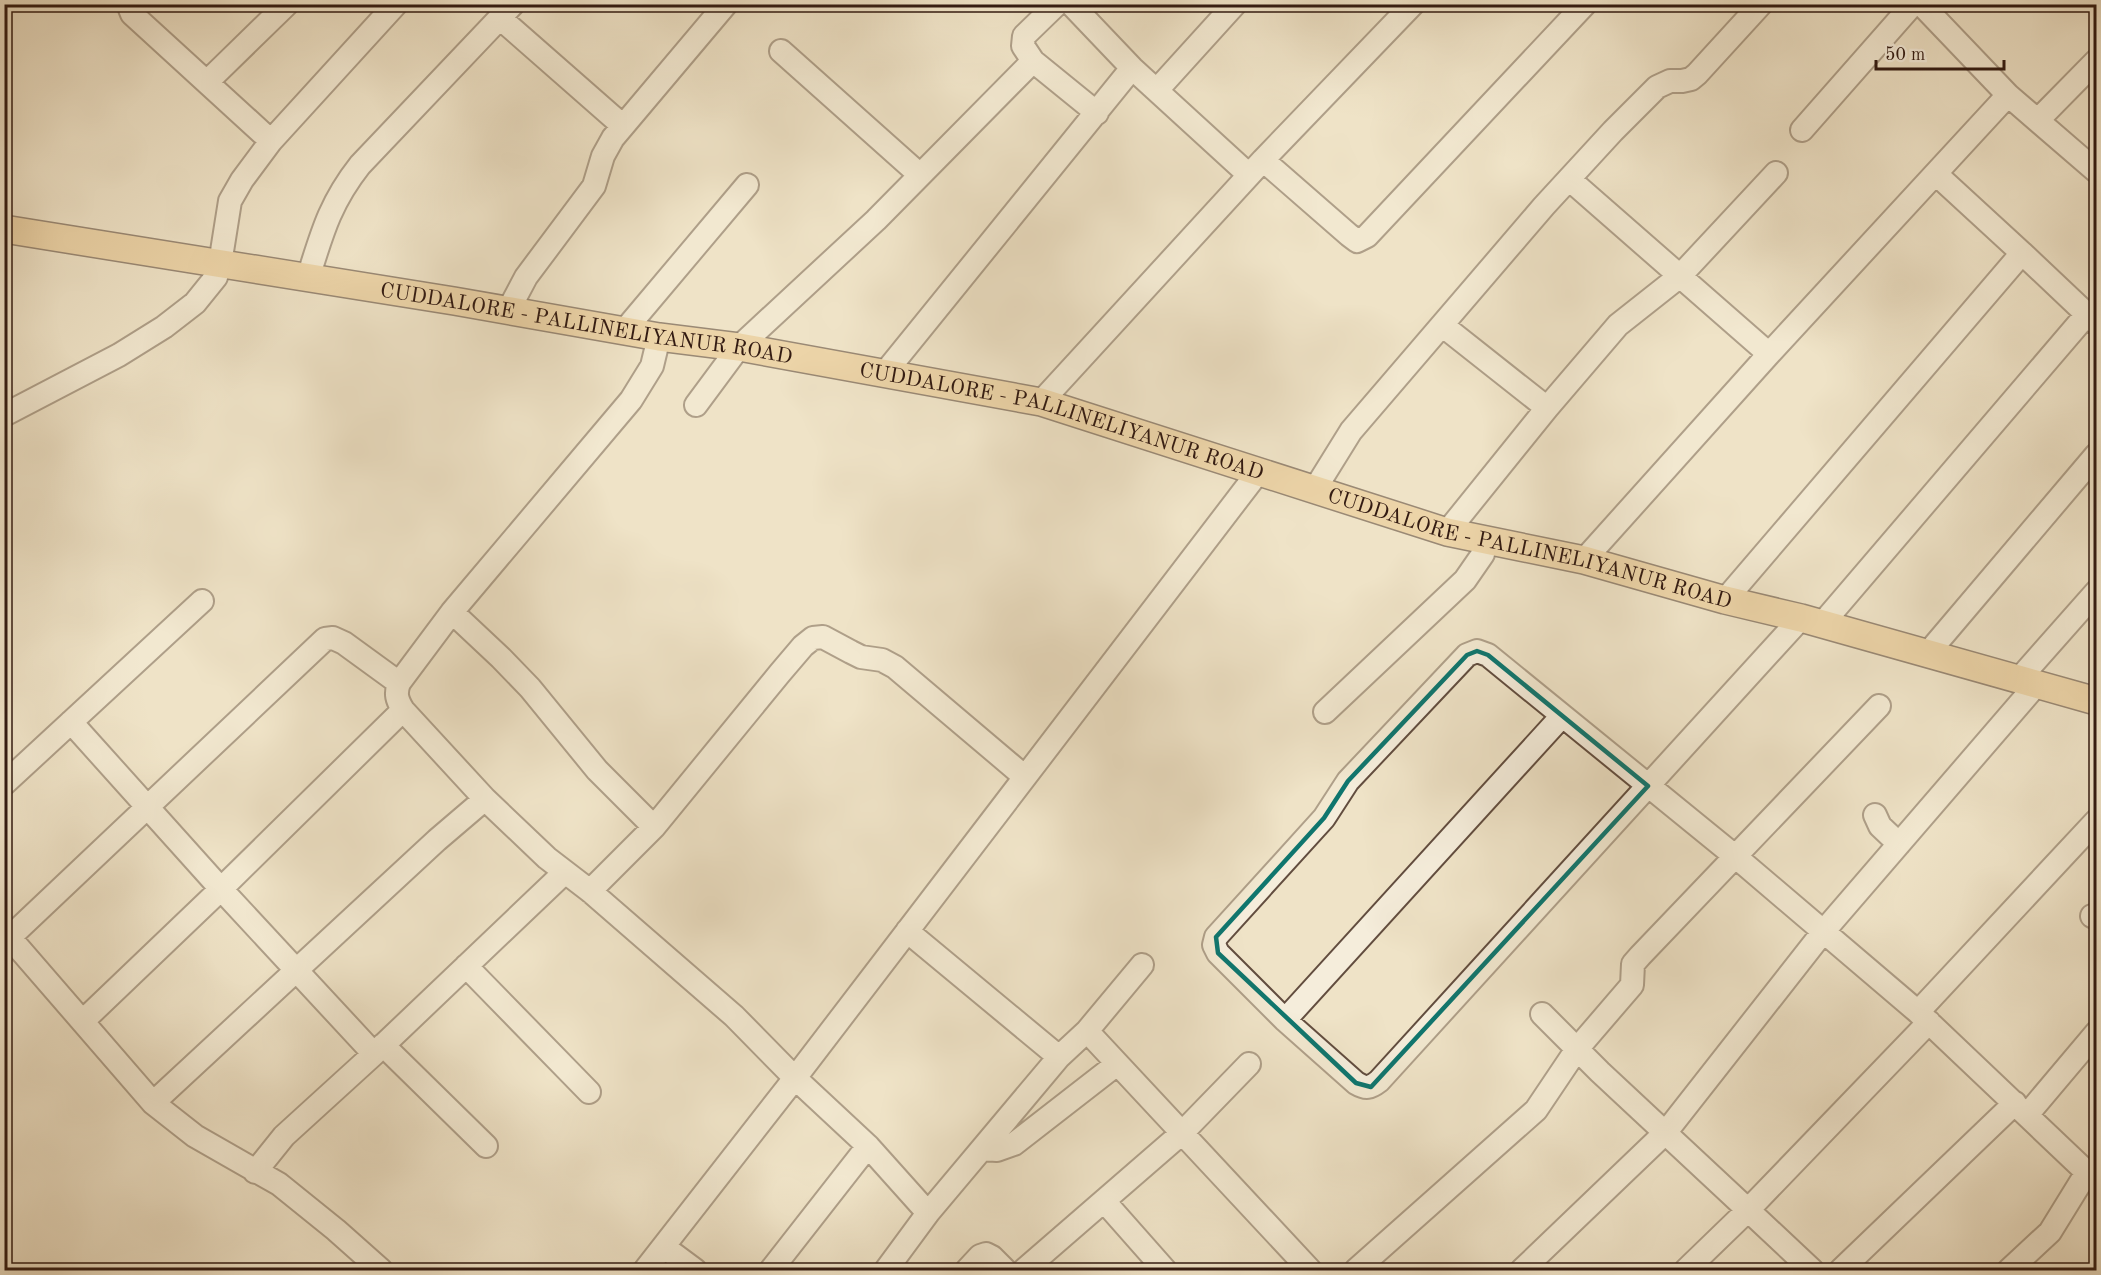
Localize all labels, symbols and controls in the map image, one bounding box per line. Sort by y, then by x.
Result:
scale bar [1876,33,2004,71]
text: 50 m [1885,46,1925,64]
street label: CUDDALORE - PALLINELIYANUR ROAD [379,280,794,369]
street label: CUDDALORE - PALLINELIYANUR ROAD [858,360,1266,485]
street label: CUDDALORE - PALLINELIYANUR ROAD [1325,485,1734,613]

